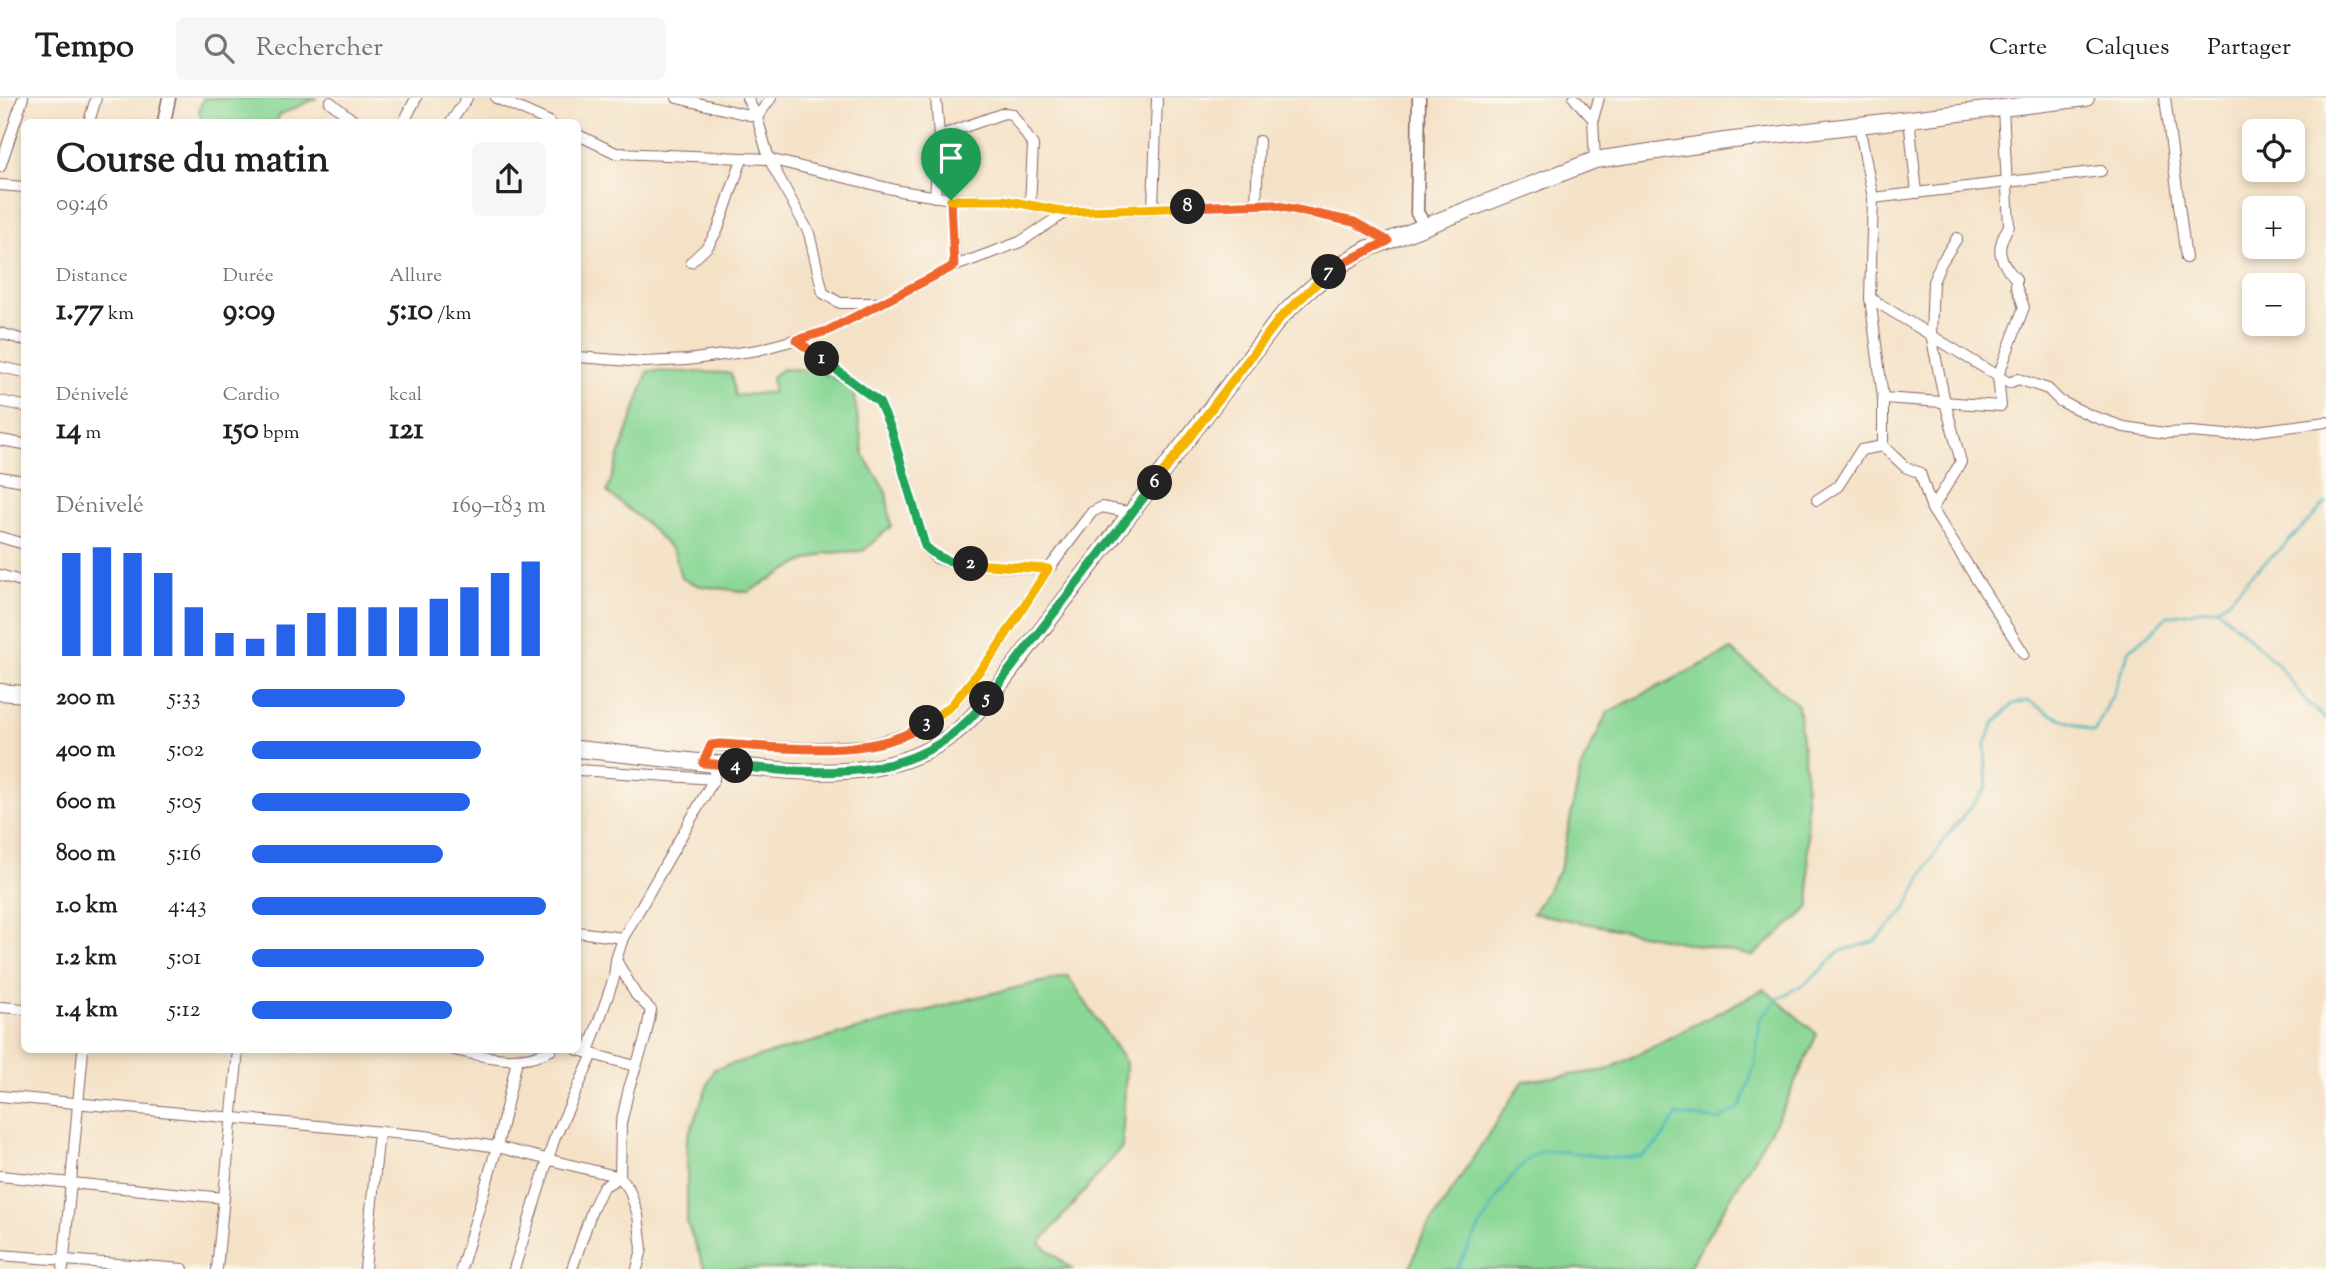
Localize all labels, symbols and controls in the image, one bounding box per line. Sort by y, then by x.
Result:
search box [176,17,666,80]
text: Tempo [35,24,134,72]
icon: search [200,29,238,67]
text: Rechercher [256,30,383,67]
text: Carte [1989,31,2047,65]
text: Calques [2085,31,2169,65]
text: Partager [2207,31,2291,65]
map controls [2242,119,2305,336]
button: locate [2242,119,2305,182]
pin [921,128,981,200]
text: Course du matin [56,135,329,189]
icon: arrive [932,139,970,177]
button: share [472,142,546,216]
text: 09:46 [56,188,108,221]
pin: 8 [1170,190,1206,224]
text: 8 [1183,193,1192,220]
button: + [2242,196,2305,259]
pin: 7 [1312,254,1346,290]
text: 7 [1324,258,1333,285]
text: Distance [56,263,128,290]
text: Durée [223,263,273,290]
text: Allure [389,263,442,290]
button: − [2242,273,2305,336]
text: 1.77 [56,290,104,333]
text: 9:09 [223,290,275,333]
text: 5:10 [389,290,433,333]
text: km [104,301,134,328]
text: /km [433,301,472,328]
pin: 1 [804,342,840,376]
text: 1 [818,345,825,372]
text: Dénivelé [56,382,129,409]
text: Cardio [223,382,280,409]
text: kcal [389,382,422,409]
text: 14 [56,409,81,452]
text: 150 [223,409,259,452]
text: 121 [389,409,424,452]
text: m [81,420,101,447]
text: bpm [259,420,300,447]
pin: 6 [1138,466,1172,500]
text: 6 [1150,469,1159,496]
text: Dénivelé [56,490,144,523]
text: 169–183 m [452,490,546,523]
pin: 2 [954,546,988,582]
text: 2 [966,550,975,577]
text: 200 m [56,682,115,715]
text: 5:33 [168,682,200,715]
pin: 5 [970,682,1004,716]
text: 5 [983,685,990,712]
pin: 3 [909,706,944,740]
text: 3 [923,709,930,736]
text: 400 m [56,734,116,767]
text: 5:02 [168,734,204,767]
pin: 4 [718,748,754,784]
text: 4 [731,752,740,779]
text: 600 m [56,786,116,819]
text: 5:05 [168,786,202,819]
text: 800 m [56,838,116,871]
text: 5:16 [168,838,201,871]
text: 1.0 km [56,890,118,923]
text: 4:43 [168,890,206,923]
text: 1.2 km [56,942,117,975]
text: 5:01 [168,942,201,975]
text: 1.4 km [56,994,118,1027]
text: 5:12 [168,994,200,1027]

